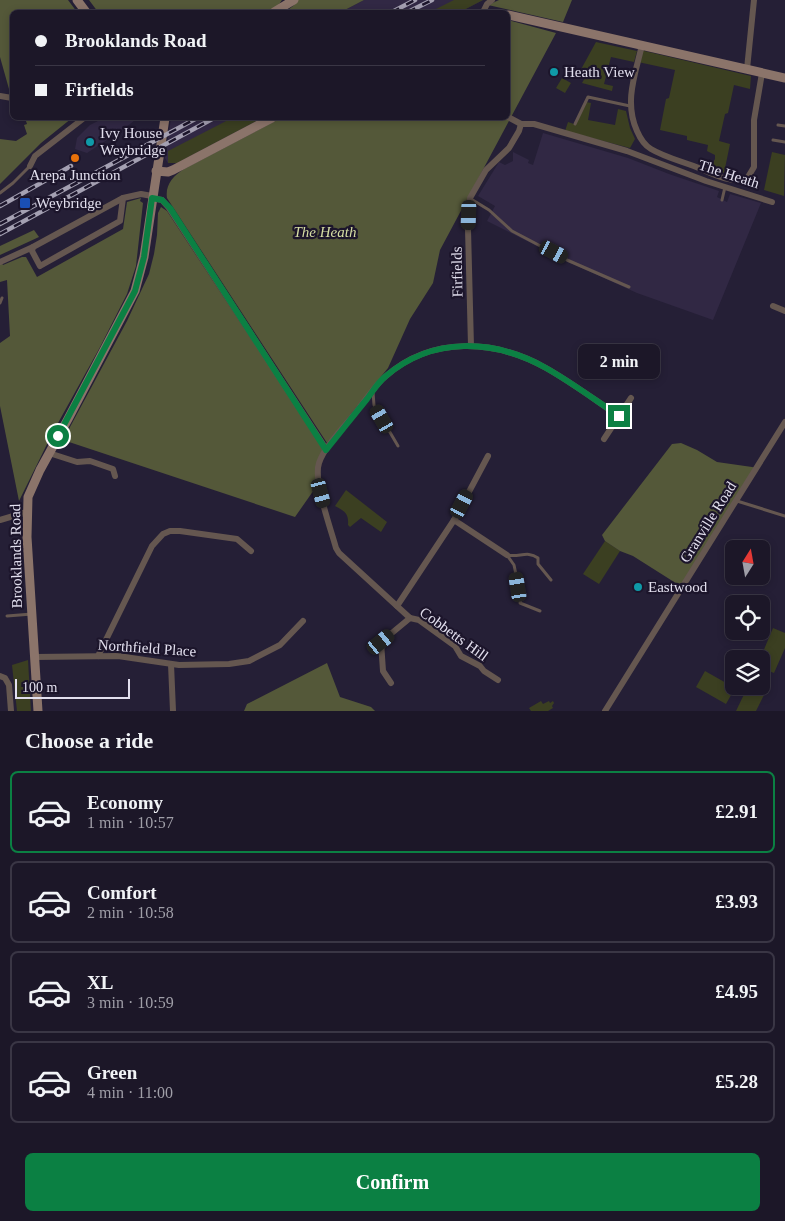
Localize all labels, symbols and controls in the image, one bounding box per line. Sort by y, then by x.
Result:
text: Brooklands Road [65,30,207,51]
place label: Heath View [564,64,635,80]
marker: Heath View [548,66,560,78]
text: Firfields [65,79,134,100]
place label: Ivy House Weybridge [100,125,166,158]
marker: Ivy House Weybridge [84,136,96,148]
marker: Arepa Junction [69,152,81,164]
street label: The Heath [697,157,762,191]
place label: Arepa Junction [29,167,121,183]
place label: Weybridge [36,195,102,211]
marker: Weybridge [18,196,32,210]
car [460,200,477,230]
park label: The Heath [294,224,356,240]
car [537,238,570,266]
street label: Firfields [449,246,465,298]
callout: 2 min [578,344,660,378]
text: 2 min [600,353,638,370]
car [368,402,395,436]
route end [608,405,630,427]
route start [47,425,69,447]
car [309,477,332,509]
street label: Granville Road [677,478,739,565]
car [448,487,475,521]
street label: Brooklands Road [7,503,25,608]
north arrow [725,540,770,585]
map controls [725,540,770,695]
car [508,571,527,603]
place label: Eastwood [648,579,708,595]
marker: Eastwood [632,581,644,593]
button: locate [725,595,770,640]
street label: Cobbetts Hill [417,604,491,664]
car [364,627,397,657]
street label: Northfield Place [97,637,197,659]
button: layers [725,650,770,695]
scale bar [15,676,130,699]
text: 100 m [22,680,57,695]
text: Choose a ride [25,728,153,753]
icon: car [27,790,72,835]
text: Economy [87,792,163,813]
text: £2.91 [715,801,758,822]
text: 1 min · 10:57 [87,814,174,831]
icon: car [27,880,72,925]
text: Comfort [87,882,157,903]
text: £3.93 [715,891,758,912]
text: 2 min · 10:58 [87,904,174,921]
icon: car [27,970,72,1015]
text: XL [87,972,113,993]
text: £4.95 [715,981,758,1002]
text: 3 min · 10:59 [87,994,174,1011]
icon: car [27,1060,72,1105]
text: Green [87,1062,137,1083]
text: £5.28 [715,1071,758,1092]
text: 4 min · 11:00 [87,1084,173,1101]
button: Confirm [25,1153,760,1211]

